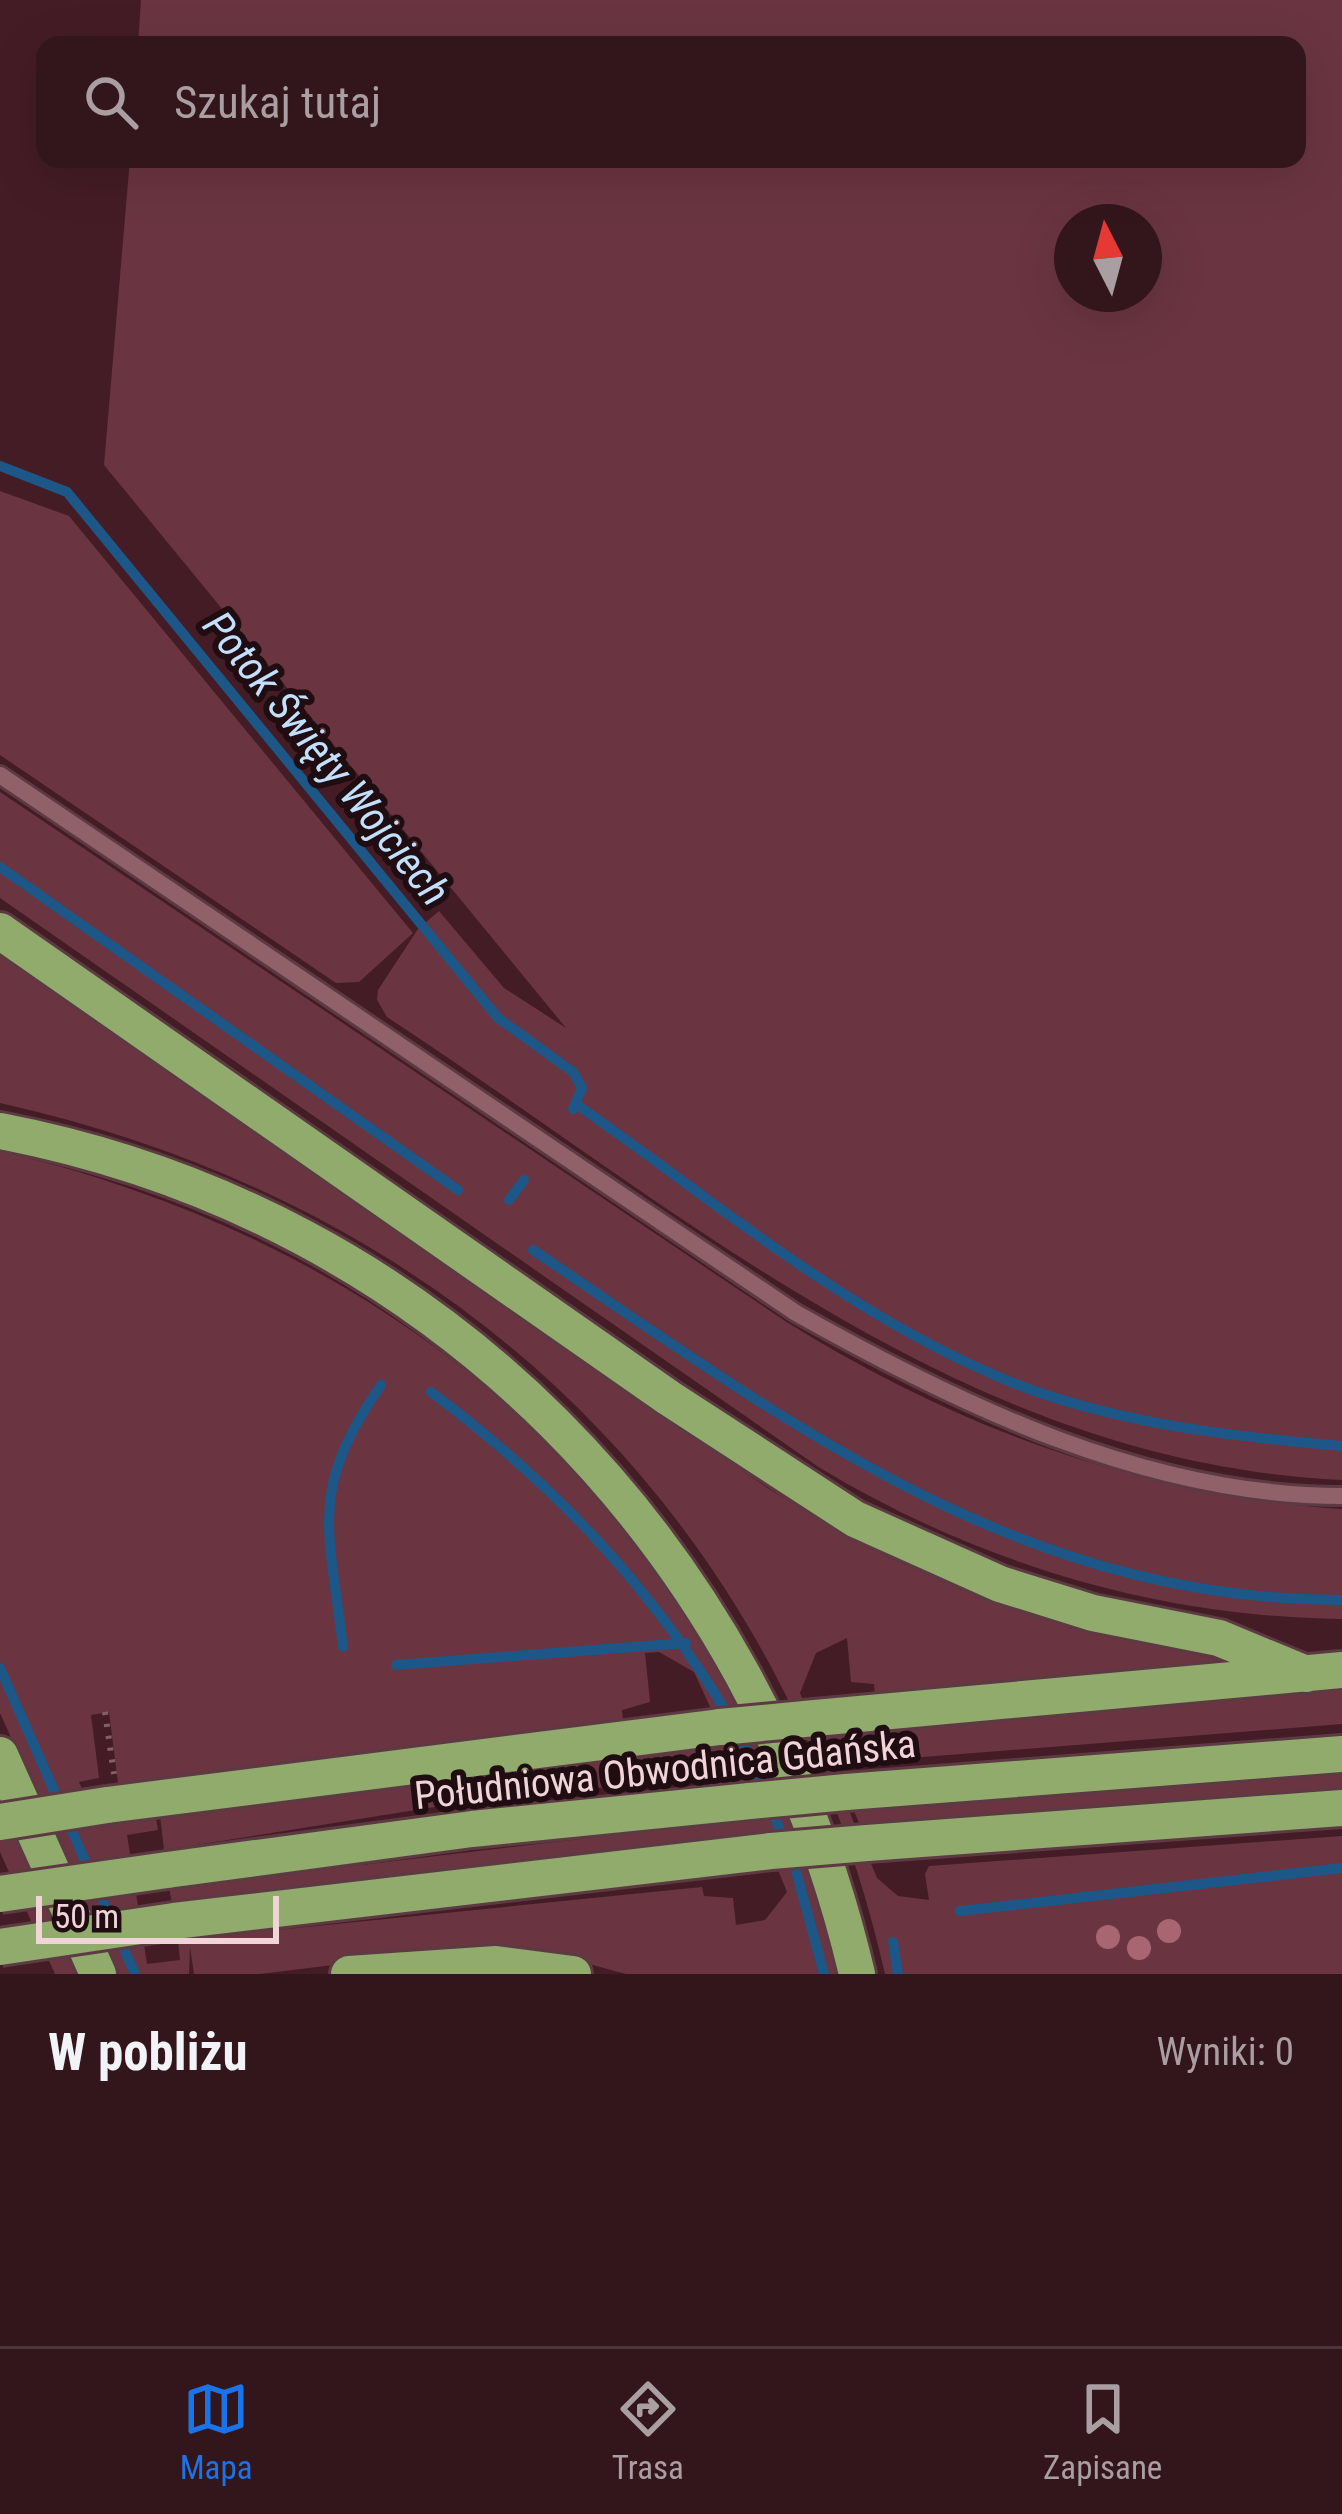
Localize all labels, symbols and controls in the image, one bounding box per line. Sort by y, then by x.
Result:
search box [36,36,1306,168]
icon: search [78,69,144,135]
text: Szukaj tutaj [174,76,381,129]
north arrow [1054,204,1162,312]
water label: Potok Święty Wojciech [193,602,460,915]
street label: Południowa Obwodnica Gdańska [412,1721,918,1819]
scale bar [36,1890,279,1943]
text: 50 m [54,1897,119,1936]
text: W pobliżu [48,2023,248,2082]
text: Wyniki: 0 [1156,2029,1294,2075]
tab: Mapa [180,2376,252,2487]
tab: Trasa [612,2376,684,2487]
tab: Zapisane [1043,2376,1162,2487]

